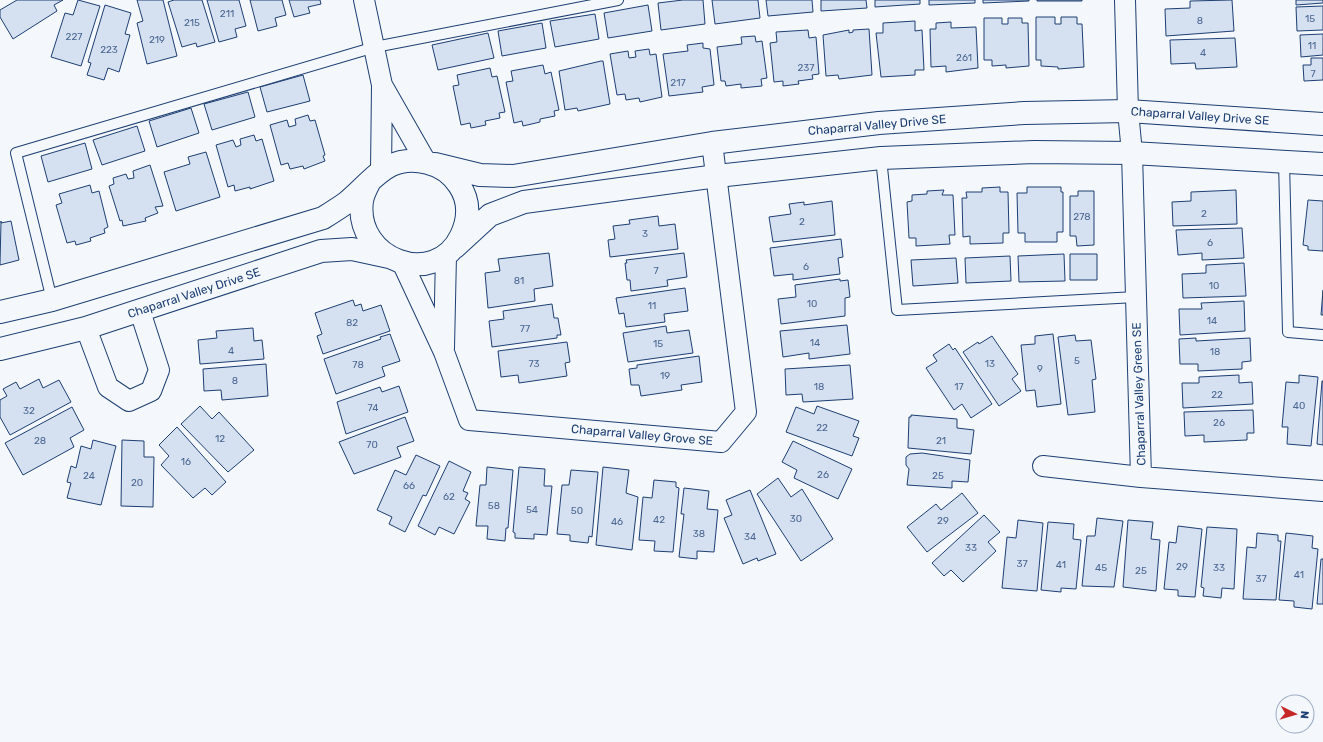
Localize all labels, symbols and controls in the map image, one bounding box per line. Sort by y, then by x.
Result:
house number: 211 [220,8,234,20]
house number: 15 [1305,13,1315,25]
house number: 8 [1197,15,1203,27]
house number: 215 [184,17,200,29]
house number: 227 [66,31,82,43]
house number: 219 [149,34,165,46]
house number: 11 [1308,40,1316,52]
house number: 223 [100,44,118,56]
house number: 4 [1200,47,1206,59]
house number: 261 [956,52,972,64]
house number: 237 [797,62,815,74]
house number: 7 [1310,68,1316,80]
house number: 217 [670,77,686,89]
street label: Chaparral Valley Drive SE [1130,104,1270,128]
street label: Chaparral Valley Drive SE [807,112,947,138]
house number: 2 [1201,208,1207,220]
house number: 278 [1073,211,1091,223]
house number: 2 [799,216,805,228]
house number: 3 [642,228,648,240]
house number: 6 [1207,237,1213,249]
house number: 6 [803,261,809,273]
street label: Chaparral Valley Drive SE [126,265,262,321]
house number: 7 [653,265,659,277]
house number: 81 [514,275,524,287]
house number: 10 [1209,280,1219,292]
house number: 10 [807,298,817,310]
house number: 11 [648,300,656,312]
house number: 14 [1207,315,1217,327]
house number: 82 [346,317,358,329]
street label: Chaparral Valley Green SE [1130,322,1148,466]
house number: 77 [520,323,530,335]
house number: 14 [810,337,820,349]
house number: 15 [653,338,663,350]
house number: 4 [228,345,234,357]
house number: 18 [1210,346,1220,358]
house number: 5 [1074,355,1080,367]
house number: 73 [528,358,540,370]
house number: 13 [985,358,995,370]
house number: 78 [352,359,364,371]
house number: 9 [1037,363,1043,375]
house number: 19 [660,370,670,382]
house number: 8 [232,375,238,387]
house number: 18 [814,381,824,393]
house number: 17 [954,381,964,393]
house number: 22 [1211,389,1223,401]
house number: 40 [1293,400,1305,412]
house number: 74 [368,402,379,414]
house number: 32 [23,405,35,417]
house number: 26 [1213,417,1225,429]
street label: Chaparral Valley Grove SE [570,422,714,448]
house number: 22 [816,422,828,434]
house number: 12 [215,433,225,445]
house number: 28 [34,435,46,447]
house number: 21 [936,435,946,447]
house number: 70 [366,439,378,451]
house number: 16 [181,456,191,468]
house number: 26 [817,469,829,481]
house number: 24 [83,470,95,482]
house number: 25 [932,470,944,482]
house number: 20 [131,477,143,489]
house number: 66 [403,480,415,492]
house number: 62 [443,491,455,503]
house number: 58 [488,500,500,512]
house number: 54 [526,504,538,516]
house number: 50 [571,505,583,517]
house number: 30 [790,513,802,525]
house number: 42 [653,514,665,526]
house number: 29 [937,515,949,527]
house number: 46 [611,516,623,528]
house number: 38 [693,528,705,540]
house number: 34 [744,531,756,543]
house number: 33 [965,542,977,554]
house number: 37 [1016,558,1028,570]
house number: 41 [1056,559,1066,571]
house number: 29 [1176,561,1188,573]
house number: 45 [1095,562,1107,574]
house number: 33 [1213,562,1225,574]
house number: 25 [1135,565,1147,577]
house number: 41 [1294,569,1304,581]
house number: 37 [1255,573,1267,585]
north arrow [1275,694,1315,734]
text: N [1298,710,1311,719]

